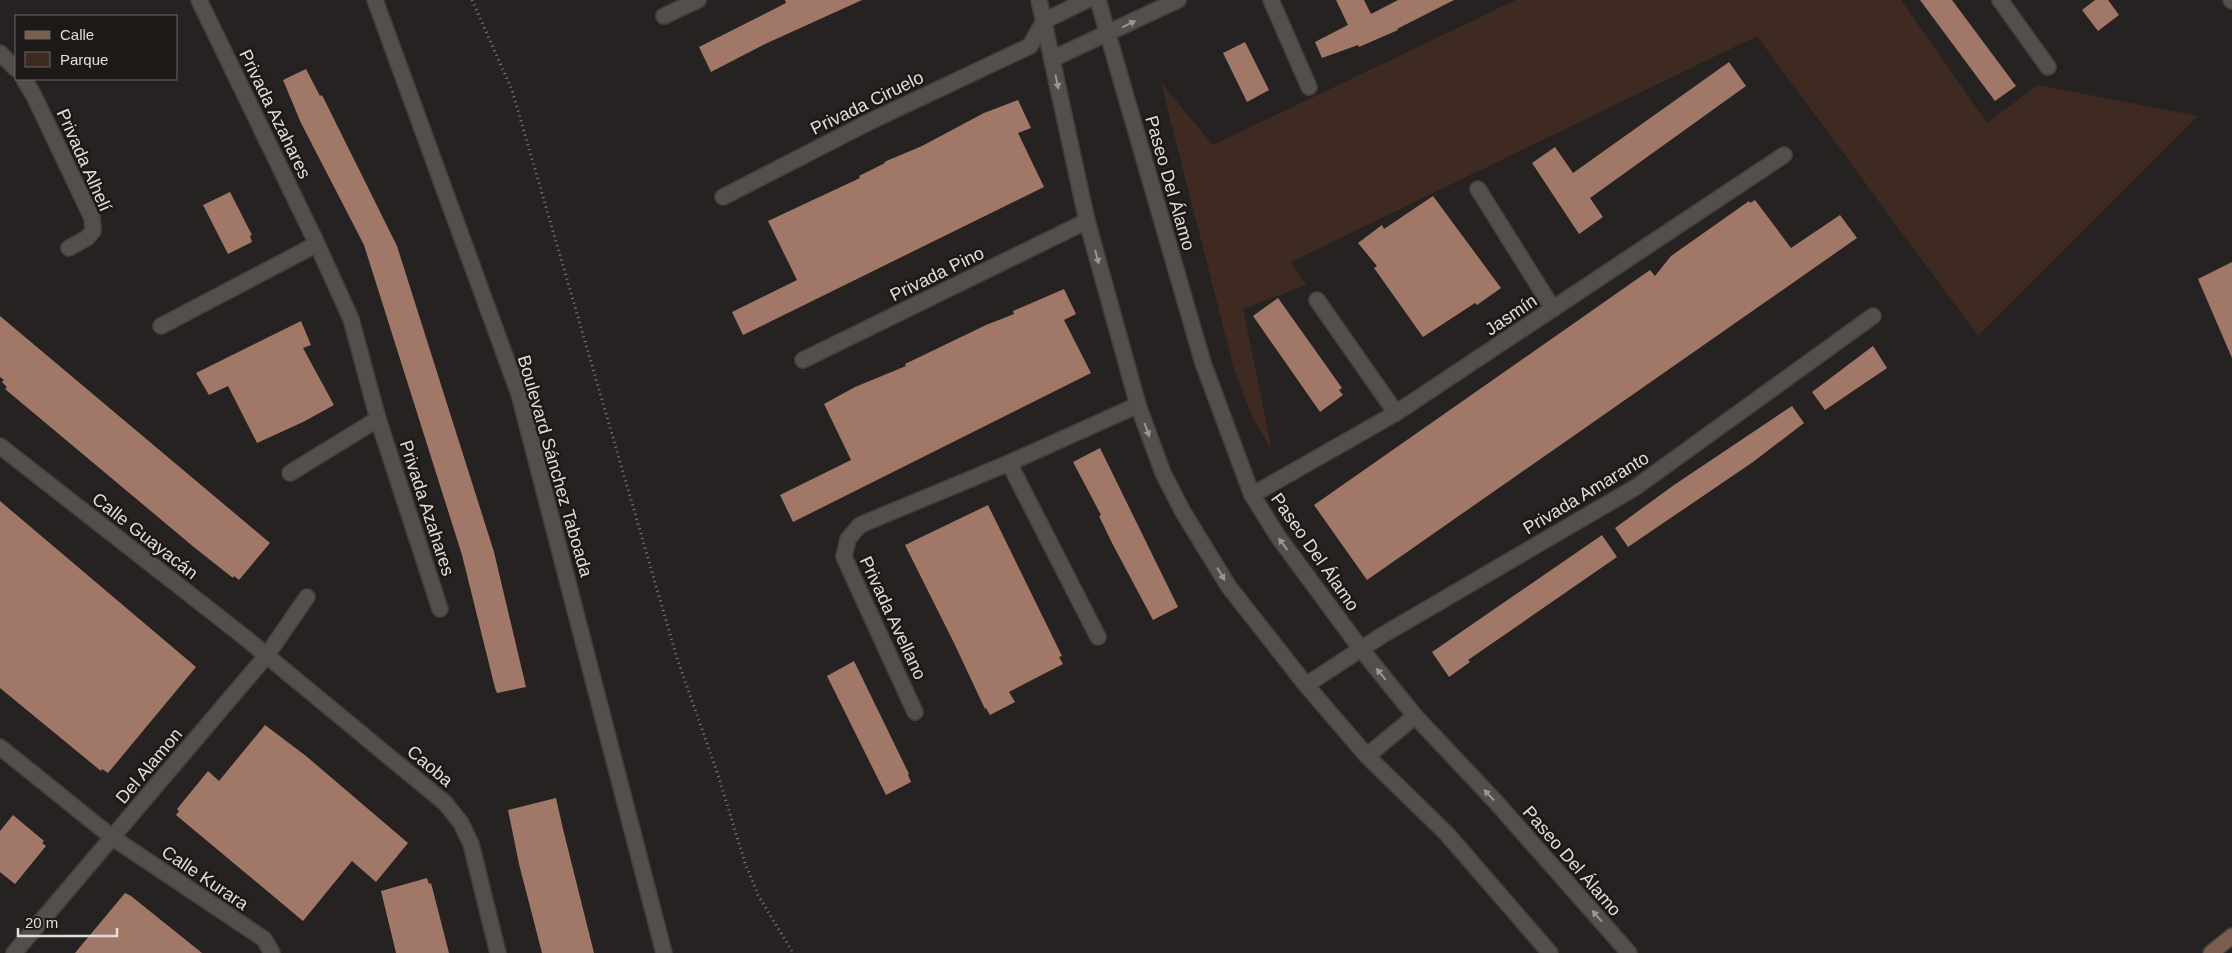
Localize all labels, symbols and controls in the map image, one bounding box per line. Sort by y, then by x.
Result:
legend [15,15,178,80]
one-way arrow [1121,20,1136,28]
text: Calle [60,26,94,43]
street label: Privada Azahares [235,46,315,182]
text: Parque [60,51,108,68]
street label: Privada Ciruelo [807,67,927,139]
one-way arrow [1053,74,1061,89]
street label: Privada Alhelí [52,106,116,214]
street label: Paseo Del Álamo [1141,113,1199,253]
street label: Privada Pino [887,243,987,305]
one-way arrow [1094,250,1102,265]
street label: Jasmín [1481,290,1541,340]
street label: Boulevard Sánchez Taboada [514,353,597,580]
one-way arrow [1143,423,1151,438]
street label: Privada Azahares [396,438,458,578]
street label: Privada Amaranto [1520,448,1652,538]
street label: Calle Guayacán [88,489,202,583]
street label: Paseo Del Álamo [1267,489,1363,615]
one-way arrow [1278,537,1288,550]
street label: Privada Avellano [856,553,930,683]
one-way arrow [1216,568,1225,581]
one-way arrow [1375,667,1386,680]
street label: Del Alamon [112,724,186,808]
street label: Caoba [403,741,458,791]
one-way arrow [1483,789,1495,801]
street label: Paseo Del Álamo [1519,802,1625,920]
street label: Calle Kurara [158,842,253,915]
scale bar [18,906,116,938]
one-way arrow [1591,910,1602,923]
text: 20 m [25,914,58,931]

